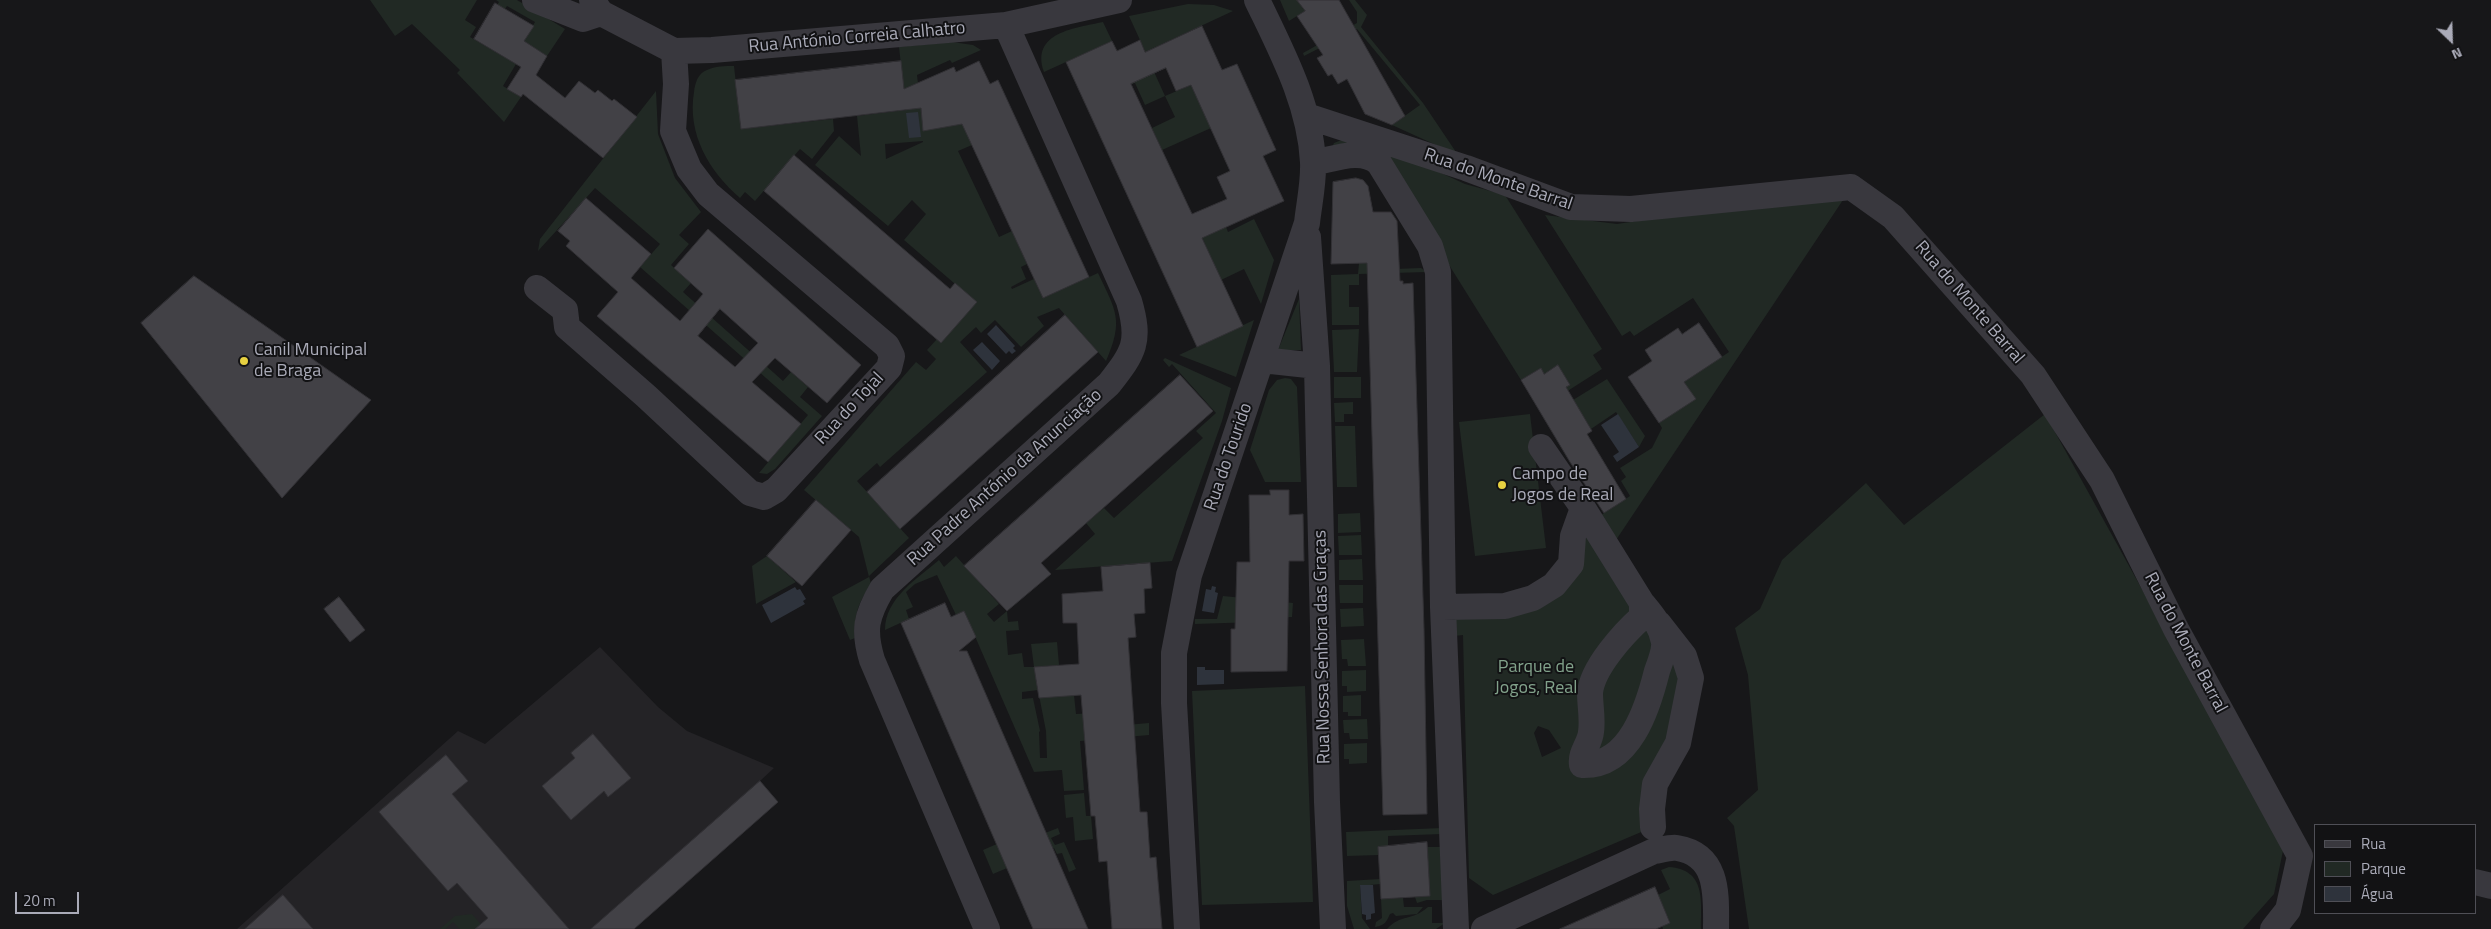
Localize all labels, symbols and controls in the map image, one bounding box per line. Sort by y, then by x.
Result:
north arrow [2426,15,2476,65]
street label: Rua António Correia Calhatro [748,18,966,58]
text: N [2449,43,2466,66]
street label: Rua do Monte Barral [1421,144,1575,216]
street label: Rua do Monte Barral [1910,237,2028,369]
place label: Canil Municipal de Braga [254,340,367,382]
marker: Canil Municipal de Braga [238,355,250,367]
street label: Rua do Tojal [811,368,889,450]
street label: Rua Padre António da Anunciação [903,385,1107,571]
street label: Rua do Tourido [1200,400,1258,514]
place label: Campo de Jogos de Real [1512,464,1613,506]
marker: Campo de Jogos de Real [1496,479,1508,491]
street label: Rua Nossa Senhora das Graças [1310,530,1336,764]
street label: Rua do Monte Barral [2139,569,2231,717]
park label: Parque de Jogos, Real [1495,657,1577,700]
legend [2314,824,2476,914]
text: Rua [2361,832,2386,855]
text: Parque [2361,857,2406,880]
scale bar [18,882,81,914]
text: Água [2361,882,2393,905]
text: 20 m [23,889,56,912]

